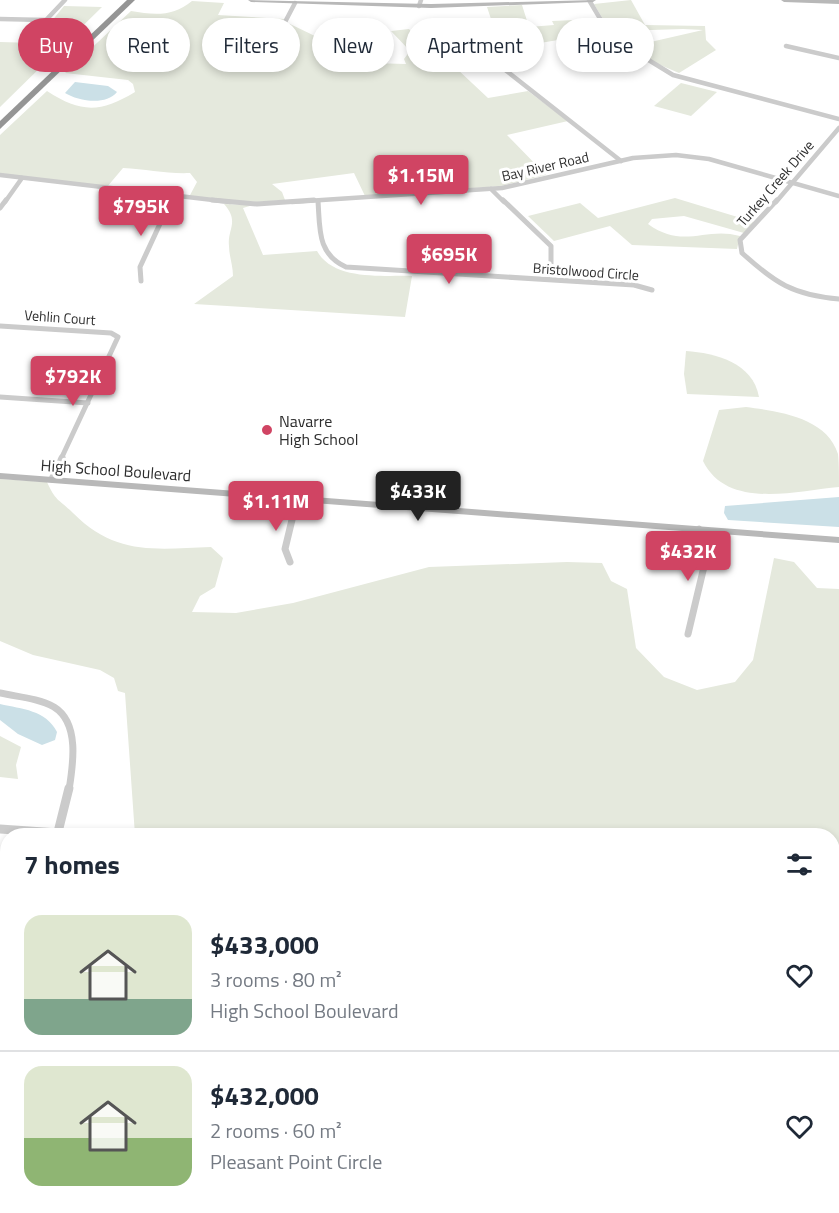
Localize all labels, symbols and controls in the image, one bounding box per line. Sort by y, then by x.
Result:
chip: Buy [18,18,94,72]
chip: Rent [106,18,190,72]
chip: Filters [202,18,300,72]
chip: New [312,18,394,72]
chip: Apartment [406,18,544,72]
chip: House [556,18,654,72]
street label: Turkey Creek Drive [731,135,819,231]
street label: Bay River Road [499,146,591,186]
pin: $1.15M [372,155,470,206]
text: $1.15M [387,159,455,190]
pin: $795K [99,186,183,237]
text: $795K [113,190,169,221]
pin: $695K [407,234,491,285]
text: $695K [421,238,477,269]
street label: Bristolwood Circle [532,257,640,285]
street label: Vehlin Court [24,304,96,330]
pin: $792K [31,356,115,407]
text: $792K [45,360,101,391]
place label: Navarre High School [279,409,358,451]
marker: Navarre High School [260,423,274,437]
street label: High School Boulevard [40,453,192,487]
pin: $433K [376,471,460,522]
text: $433K [390,475,446,506]
pin: $1.11M [227,481,325,532]
text: $1.11M [242,485,310,516]
pin: $432K [646,531,730,582]
text: $432K [660,535,716,566]
text: 7 homes [24,845,120,884]
icon: filters [783,848,816,881]
text: $433,000 [210,925,319,964]
icon: home [72,939,144,1011]
icon: heart [783,959,816,992]
text: 3 rooms · 80 m² [210,964,342,995]
text: High School Boulevard [210,995,399,1026]
text: $432,000 [210,1076,319,1115]
icon: home [72,1090,144,1162]
icon: heart [783,1110,816,1143]
text: 2 rooms · 60 m² [210,1115,342,1146]
text: Pleasant Point Circle [210,1146,382,1177]

